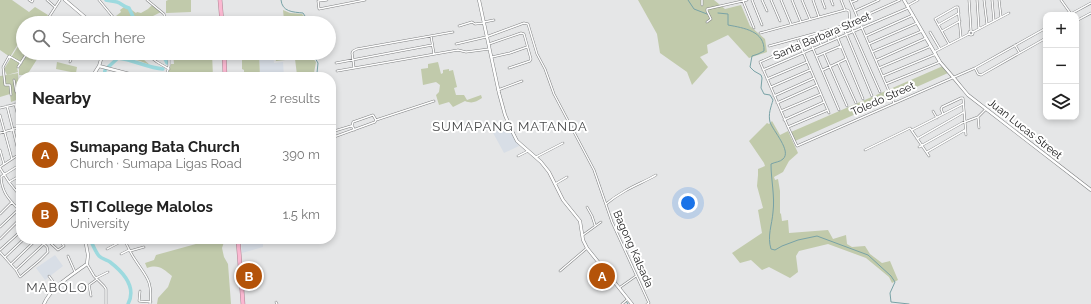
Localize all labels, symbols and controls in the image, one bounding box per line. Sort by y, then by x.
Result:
street label: Santa Barbara Street [771,9,873,62]
map controls [1043,12,1079,120]
button: + [1043,12,1079,48]
search box [16,16,336,60]
icon: search [30,27,52,49]
text: Search here [62,29,145,47]
button: − [1043,48,1079,84]
street label: Toledo Street [849,79,917,119]
button: layers [1043,84,1079,120]
text: Nearby [32,88,91,108]
text: 2 results [270,91,320,106]
street label: Juan Lucas Street [985,96,1065,162]
district label: SUMAPANG MATANDA [432,119,588,134]
text: Sumapang Bata Church [70,138,240,156]
text: A [41,147,49,162]
text: 390 m [282,147,320,162]
text: Church · Sumapa Ligas Road [70,156,242,171]
your location [678,193,698,213]
text: STI College Malolos [70,198,213,216]
text: B [41,207,49,222]
text: 1.5 km [283,207,320,222]
street label: Bagong Kalsada [610,208,656,290]
text: University [70,216,130,231]
pin: B [236,261,262,291]
pin: A [589,261,615,291]
district label: MABOLO [26,280,88,295]

